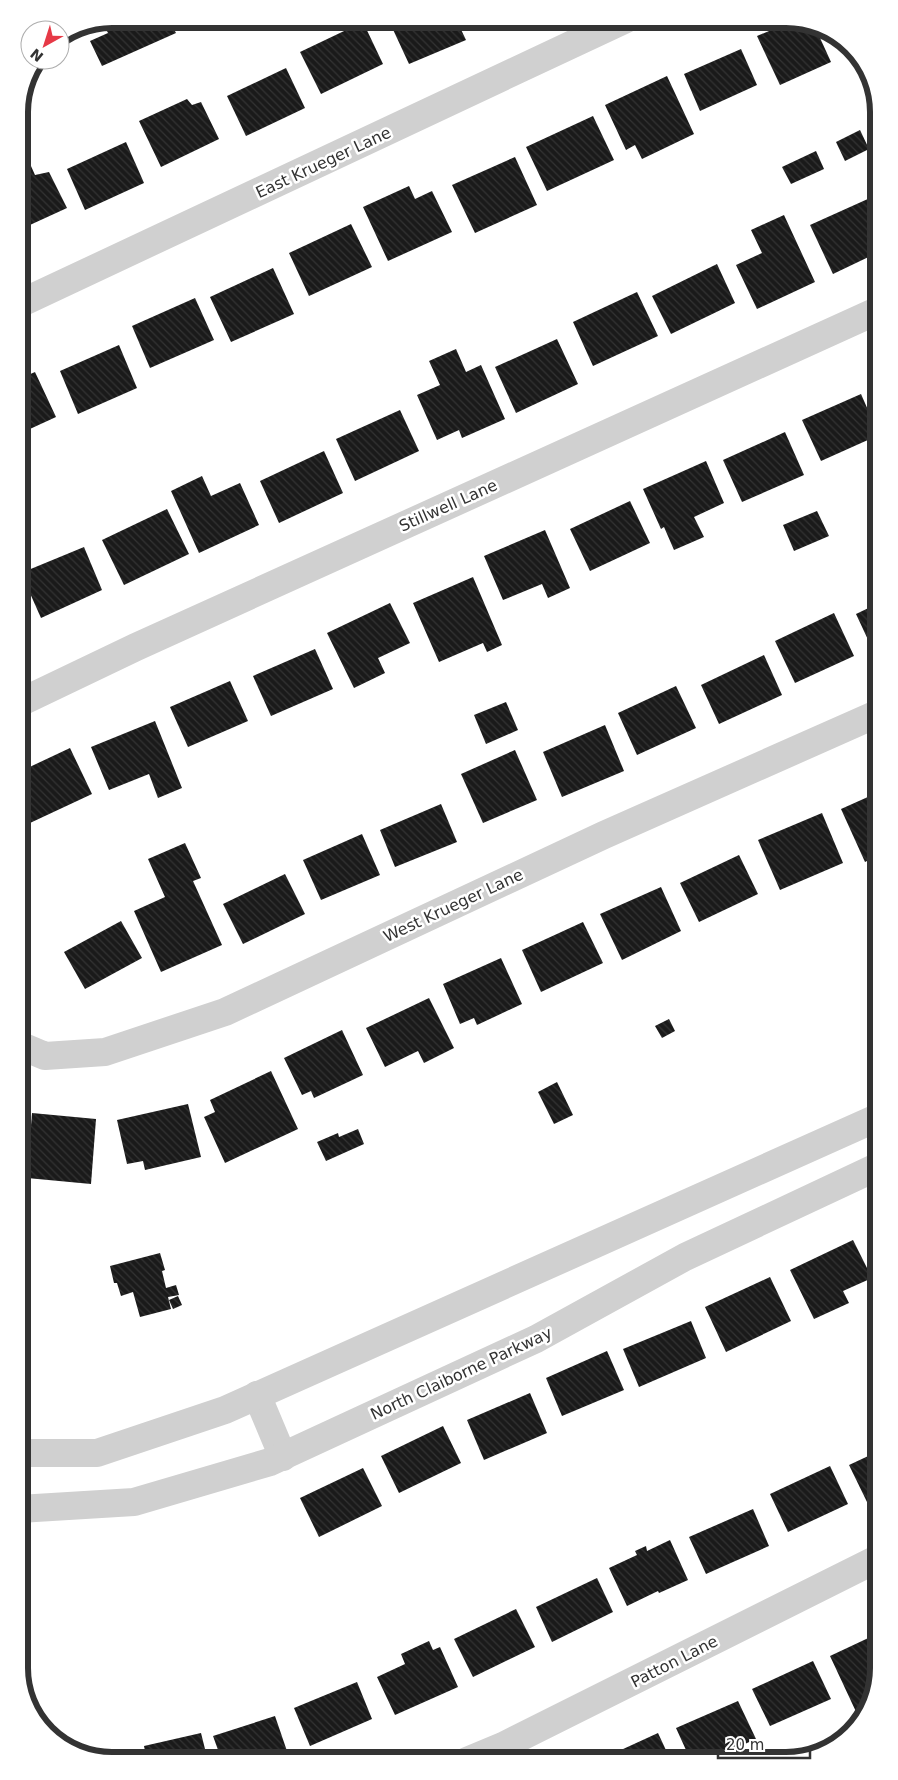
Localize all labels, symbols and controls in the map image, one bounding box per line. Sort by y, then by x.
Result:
north arrow [20,20,70,70]
text: N [27,45,46,65]
street label: East Krueger Lane [253,123,394,202]
street label: Stillwell Lane [396,475,500,536]
street label: West Krueger Lane [380,865,526,946]
street label: North Claiborne Parkway [367,1323,555,1424]
street label: Patton Lane [628,1631,721,1691]
scale bar [718,1728,810,1760]
text: 20 m [726,1736,764,1754]

